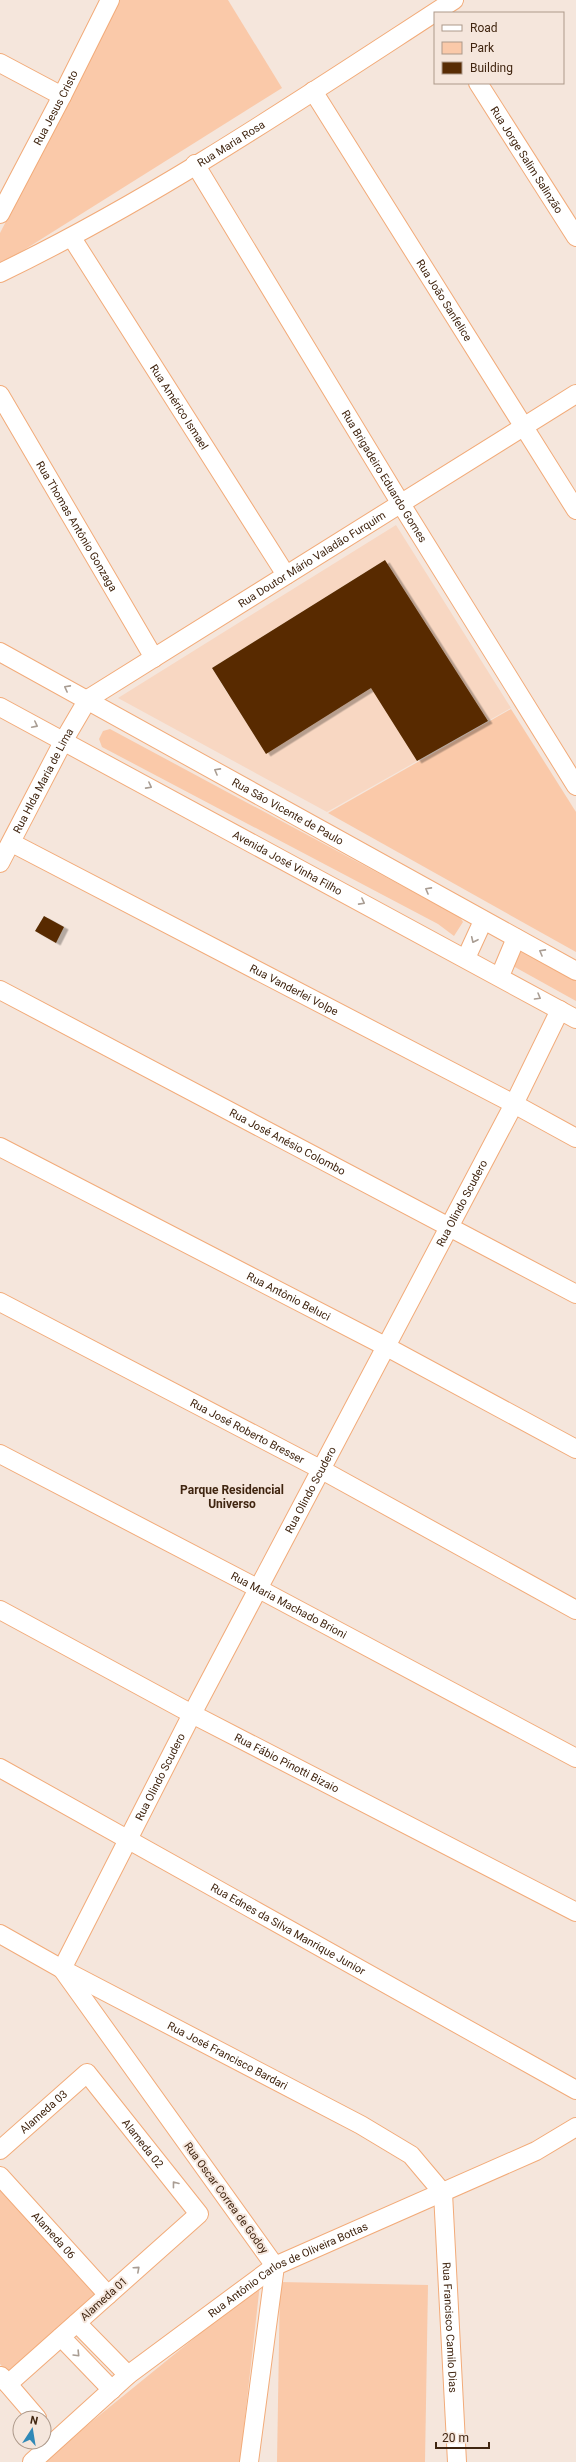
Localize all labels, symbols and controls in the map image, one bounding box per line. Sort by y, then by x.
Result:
legend [434,12,564,84]
text: Road [470,21,498,35]
text: Park [470,41,495,55]
text: Building [470,61,513,75]
street label: Rua Jesus Cristo [31,68,80,147]
street label: Rua Jorge Salim Salinzão [488,104,566,216]
street label: Rua Maria Rosa [195,118,267,169]
street label: Rua João Sanfelice [414,257,475,344]
street label: Rua Américo Ismael [147,362,211,452]
street label: Rua Brigadeiro Eduardo Gomes [339,408,430,545]
street label: Rua Thomas Antônio Gonzaga [34,459,120,594]
street label: Rua Doutor Mário Valadão Furquim [236,508,388,610]
one-way arrow [63,685,71,692]
one-way arrow [30,720,38,728]
street label: Rua Hlda Maria de Lima [10,726,76,835]
one-way arrow [214,769,221,776]
street label: Rua São Vicente de Paulo [230,775,346,847]
one-way arrow [145,782,152,789]
street label: Avenida José Vinha Filho [230,828,345,898]
one-way arrow [425,888,432,895]
one-way arrow [358,897,365,904]
one-way arrow [471,935,479,943]
one-way arrow [539,950,546,957]
street label: Rua Vanderlei Volpe [248,961,341,1018]
one-way arrow [534,993,541,1000]
street label: Rua José Anésio Colombo [227,1106,348,1178]
street label: Rua Olindo Scudero [433,1158,490,1249]
street label: Rua Antônio Beluci [245,1269,333,1323]
street label: Rua José Roberto Bresser [188,1396,307,1466]
street label: Rua Olindo Scudero [282,1444,339,1535]
district label: Parque Residencial Universo [180,1483,284,1511]
street label: Rua Maria Machado Brioni [229,1569,349,1641]
street label: Rua Olindo Scudero [132,1731,188,1823]
street label: Rua Fábio Pinotti Bizaio [232,1731,341,1795]
street label: Rua Ednes da Silva Manrique Junior [208,1881,368,1978]
street label: Rua José Francisco Bardari [165,2019,290,2092]
street label: Alameda 03 [17,2087,70,2136]
street label: Alameda 02 [120,2116,166,2170]
street label: Rua Oscar Correa de Godoy [181,2140,271,2257]
one-way arrow [172,2181,179,2188]
street label: Alameda 06 [29,2209,78,2261]
street label: Rua Antônio Carlos de Oliveira Bottas [205,2219,370,2320]
street label: Rua Francisco Camilo Dias [440,2262,460,2393]
one-way arrow [132,2267,140,2274]
street label: Alameda 01 [78,2275,130,2323]
one-way arrow [72,2349,80,2357]
north arrow [12,2410,52,2450]
text: N [29,2414,39,2428]
scale bar [436,2424,489,2450]
text: 20 m [442,2431,469,2445]

